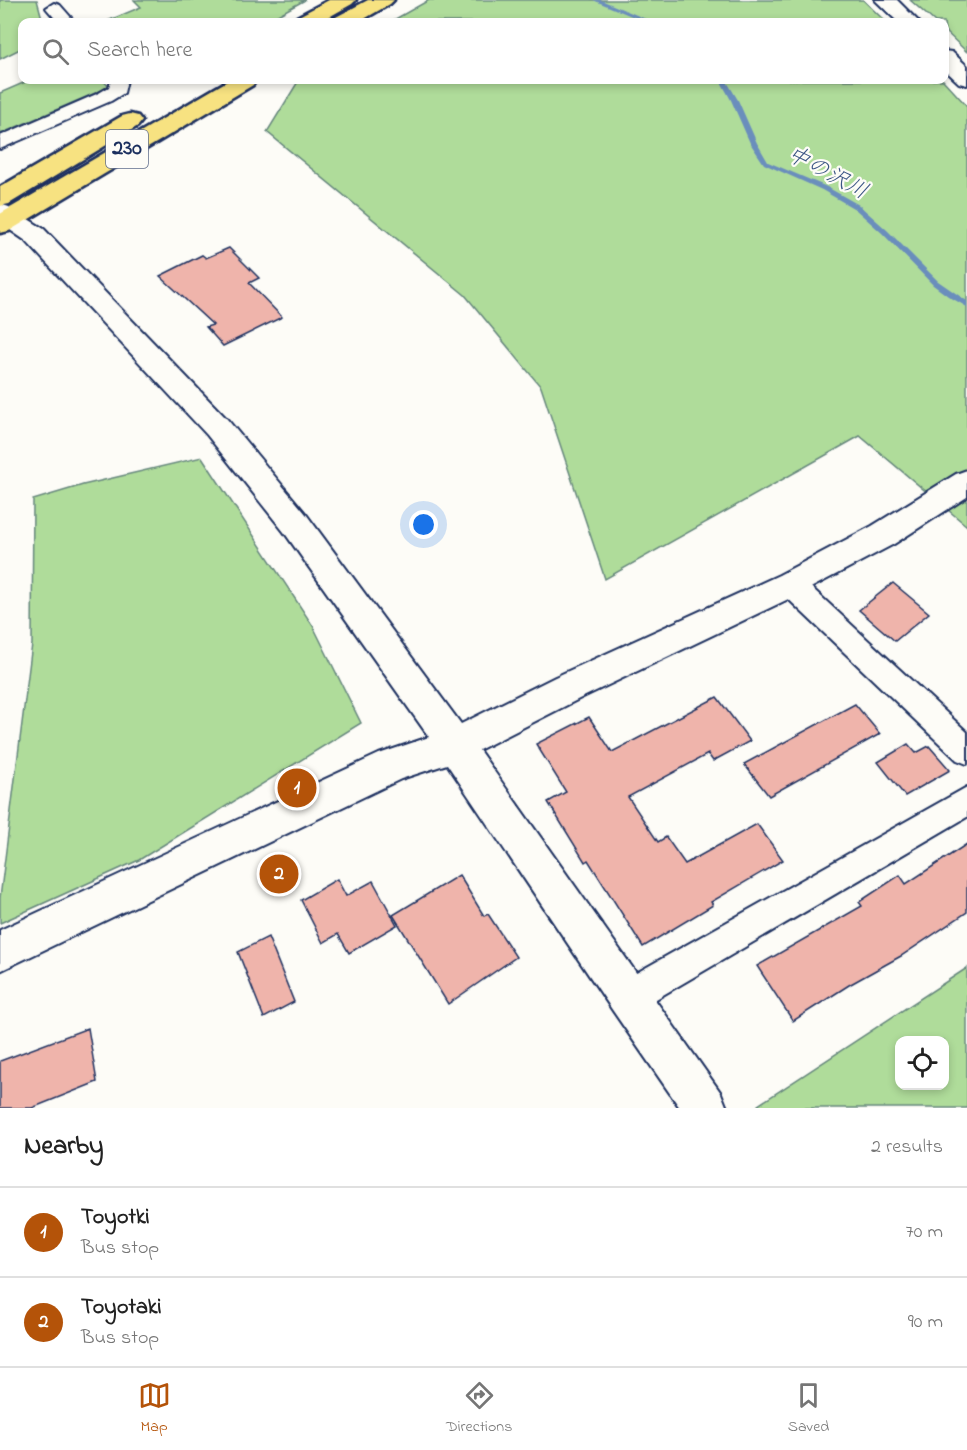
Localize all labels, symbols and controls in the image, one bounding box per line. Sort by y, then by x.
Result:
search box [18,18,949,84]
icon: search [39,35,72,68]
text: Search here [87,35,192,67]
road number: 230 [106,130,148,168]
water label: 中の沢川 [781,139,873,209]
your location [409,510,438,539]
pin: 1 [278,766,316,810]
pin: 2 [260,852,298,896]
map controls [895,1036,949,1090]
button: locate [895,1036,949,1090]
text: Nearby [24,1128,103,1166]
text: 2 results [871,1133,943,1162]
text: Toyotki [81,1202,150,1234]
text: 1 [40,1218,47,1247]
text: 70 m [906,1218,943,1247]
text: Bus stop [81,1234,159,1263]
text: Toyotaki [81,1292,161,1324]
text: 2 [39,1308,48,1337]
text: 90 m [908,1308,943,1337]
text: Bus stop [81,1324,159,1353]
tab: Map [138,1379,171,1439]
tab: Directions [446,1379,512,1439]
tab: Saved [788,1379,829,1439]

